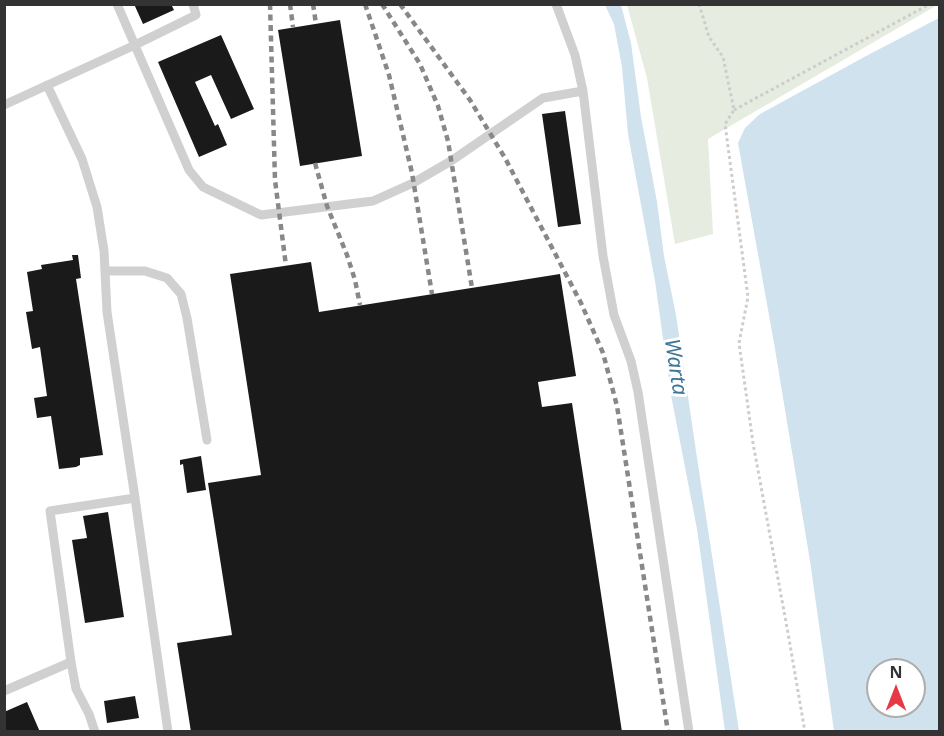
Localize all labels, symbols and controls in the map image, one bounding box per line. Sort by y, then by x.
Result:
water label: Warta [658,337,692,397]
north arrow [866,658,926,718]
text: N [889,661,903,683]

